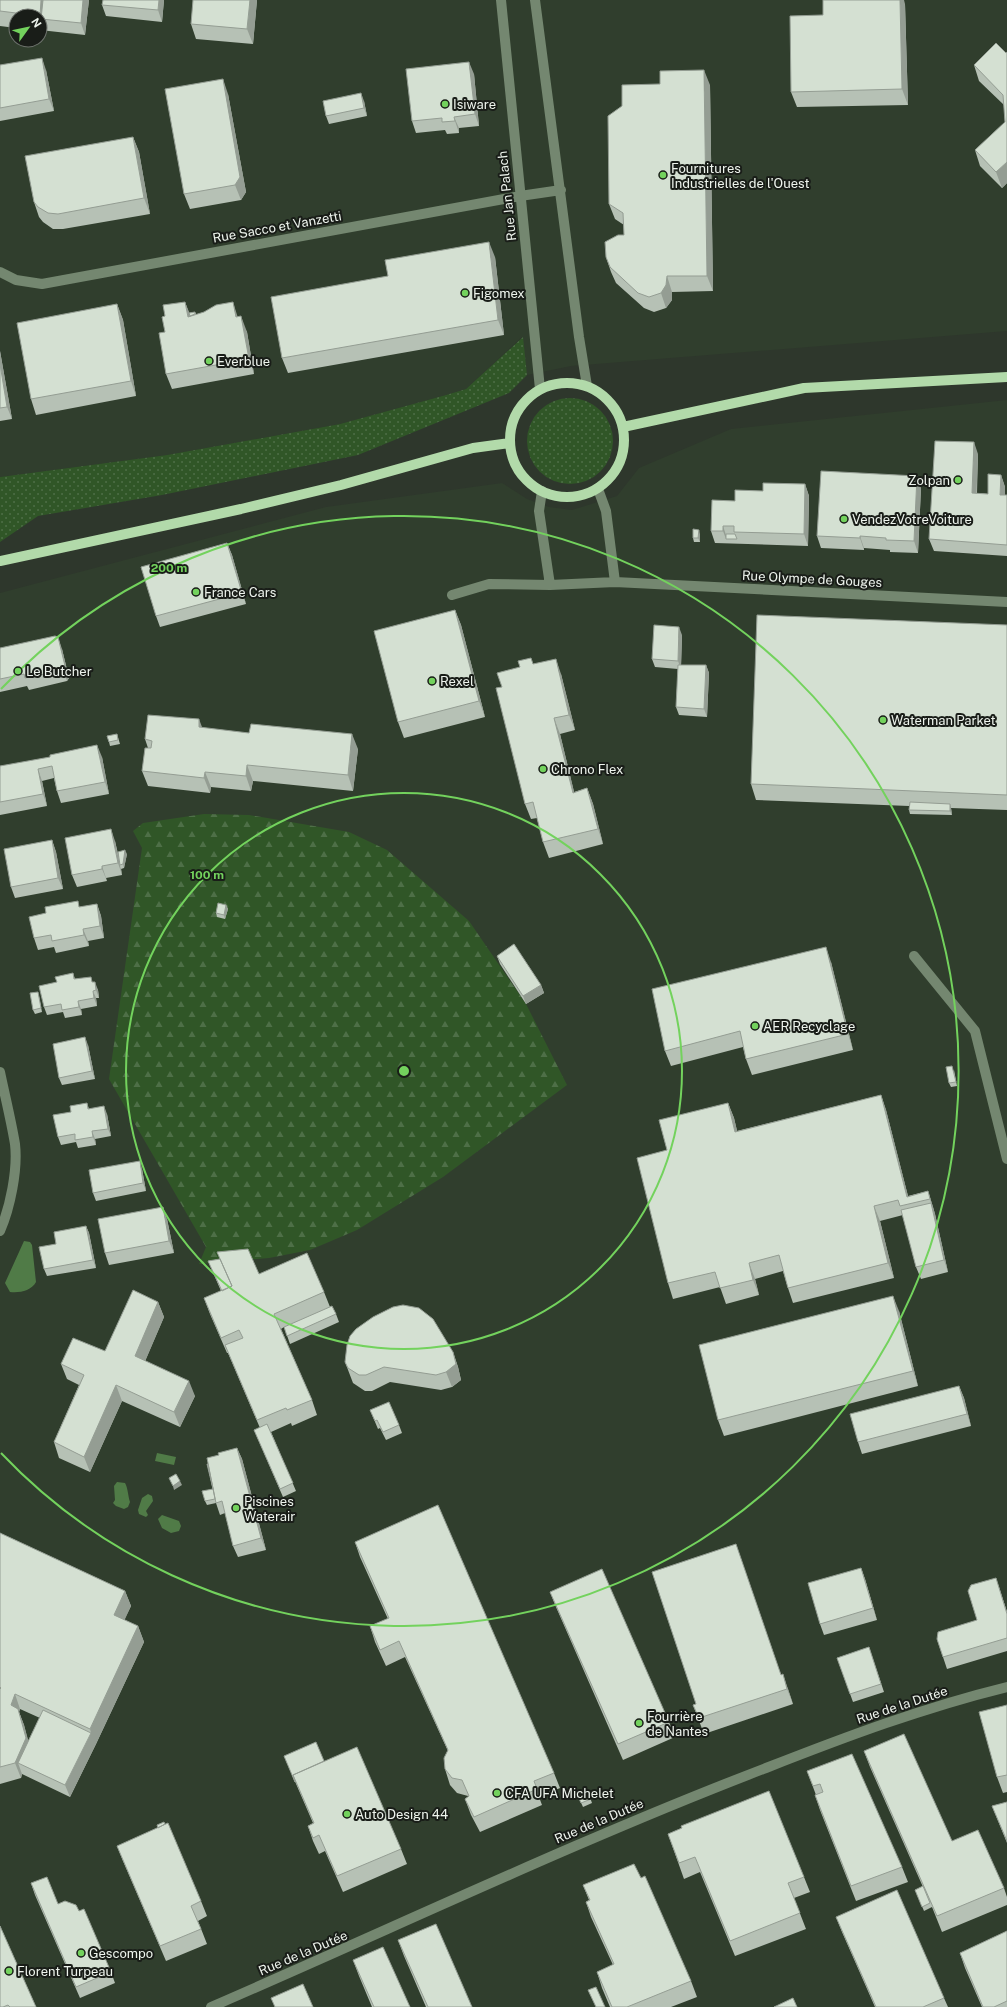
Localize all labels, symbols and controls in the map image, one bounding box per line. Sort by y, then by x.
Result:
north arrow [8,8,48,48]
text: N [29,16,44,29]
place label: Isiware [453,97,496,112]
marker: Isiware [440,99,450,109]
street label: Rue Jan Palach [495,150,519,242]
place label: Fournitures Industrielles de l'Ouest [671,161,810,191]
marker: Fournitures Industrielles de l'Ouest [658,170,668,180]
street label: Rue Sacco et Vanzetti [211,208,343,246]
place label: Figomex [473,286,525,301]
marker: Figomex [460,288,470,298]
place label: Everblue [217,354,270,369]
marker: Everblue [204,356,214,366]
place label: Zolpan [908,473,950,488]
marker: Zolpan [953,475,963,485]
place label: VendezVotreVoiture [852,512,972,527]
marker: VendezVotreVoiture [839,514,849,524]
text: 200 m [151,561,187,575]
street label: Rue Olympe de Gouges [742,568,882,590]
place label: France Cars [204,585,276,600]
marker: France Cars [191,587,201,597]
place label: Le Butcher [26,664,92,679]
marker: Le Butcher [13,666,23,676]
place label: Rexel [440,674,474,689]
marker: Rexel [427,676,437,686]
place label: Waterman Parket [891,713,996,728]
marker: Waterman Parket [878,715,888,725]
place label: Chrono Flex [551,762,623,777]
marker: Chrono Flex [538,764,548,774]
text: 100 m [190,868,224,882]
place label: AER Recyclage [763,1019,855,1034]
marker: AER Recyclage [750,1021,760,1031]
centre of rings [397,1064,411,1078]
place label: Piscines Waterair [244,1494,295,1524]
marker: Piscines Waterair [231,1503,241,1513]
street label: Rue de la Dutée [854,1683,950,1727]
place label: Fourrière de Nantes [647,1709,708,1739]
marker: Fourrière de Nantes [634,1718,644,1728]
place label: CFA UFA Michelet [505,1786,614,1801]
marker: CFA UFA Michelet [492,1788,502,1798]
street label: Rue de la Dutée [552,1796,646,1846]
place label: Auto Design 44 [355,1807,448,1822]
marker: Auto Design 44 [342,1809,352,1819]
street label: Rue de la Dutée [256,1928,350,1978]
place label: Gescompo [89,1946,153,1961]
marker: Gescompo [76,1948,86,1958]
place label: Florent Turpeau [17,1964,113,1979]
marker: Florent Turpeau [4,1966,14,1976]

